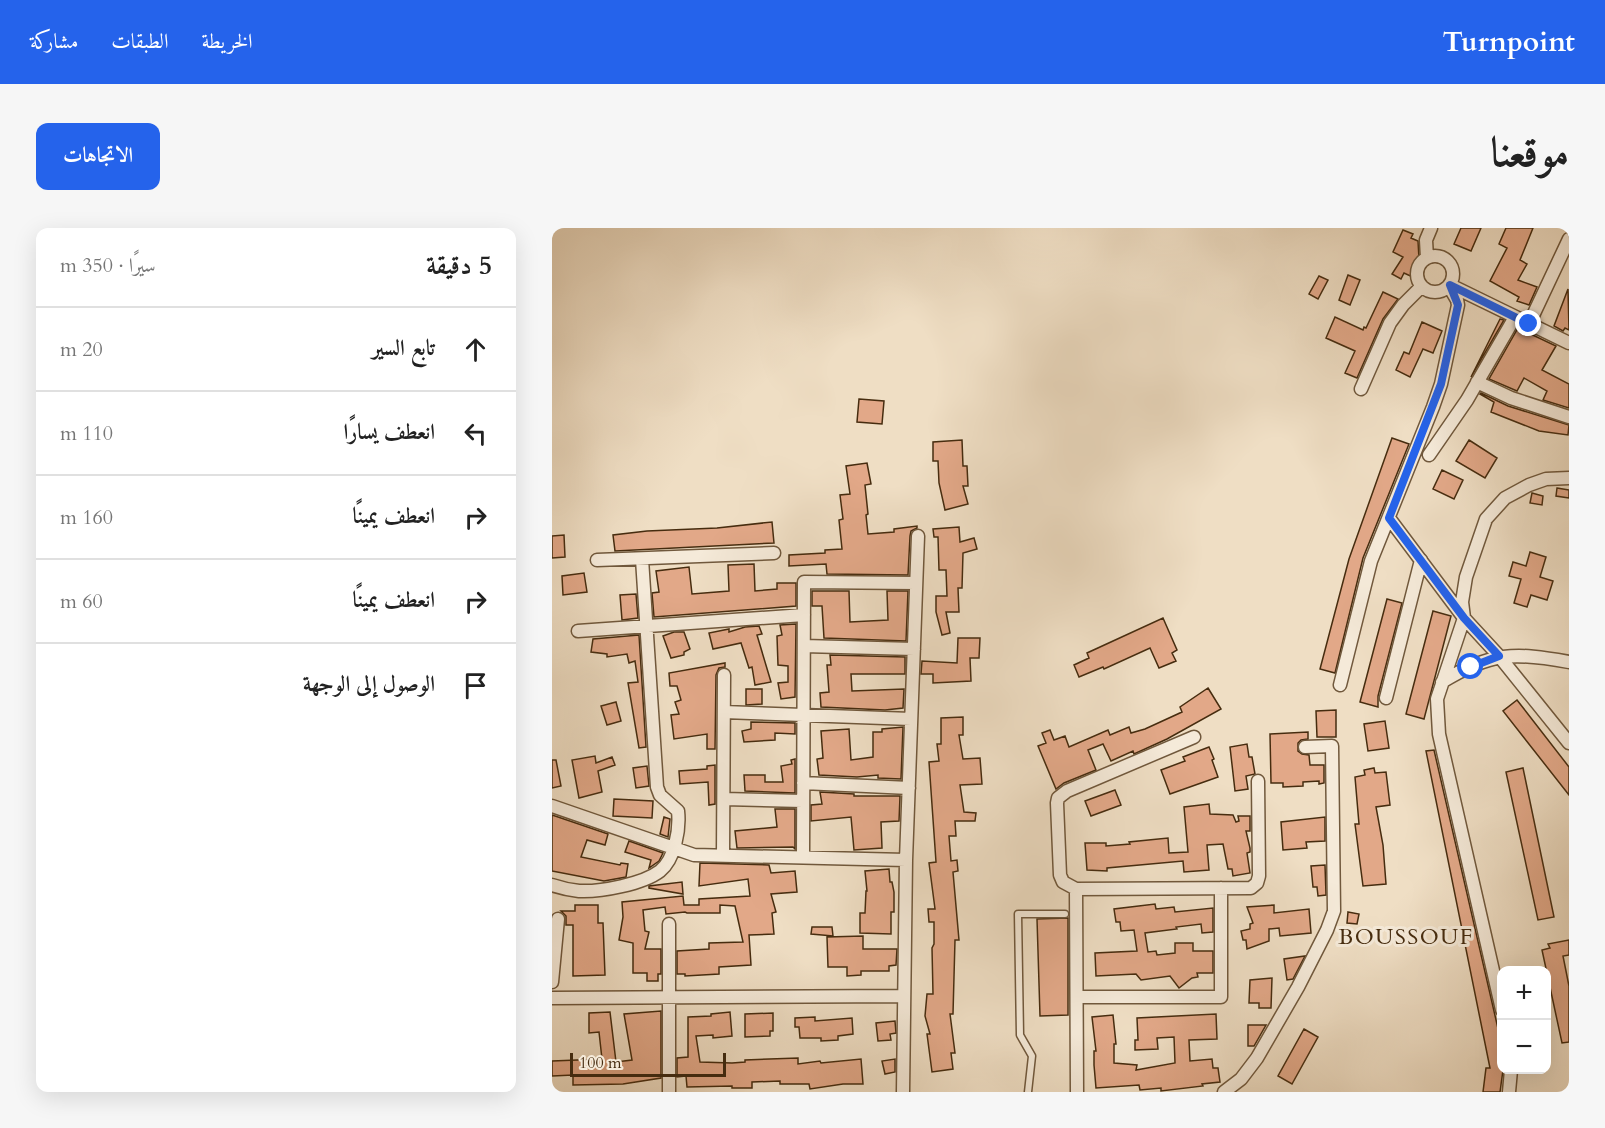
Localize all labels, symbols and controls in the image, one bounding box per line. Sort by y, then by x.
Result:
text: Turnpoint [1442,23,1575,61]
text: مشاركة [30,27,78,56]
text: الطبقات [111,27,168,56]
text: الخريطة [201,27,253,56]
button: الاتجاهات [36,123,160,190]
text: موقعنا [1491,124,1569,181]
text: 5 دقيقة [426,248,492,283]
text: سيرًا · 350 m [60,252,156,279]
route end [1515,310,1541,336]
text: تابع السير [372,333,435,363]
icon: ahead [459,333,492,366]
text: 20 m [60,336,103,363]
text: انعطف يسارًا [344,417,435,447]
icon: left [459,417,492,450]
text: 110 m [60,420,113,447]
text: انعطف يمينًا [352,501,435,531]
icon: right [459,501,492,534]
text: 160 m [60,504,113,531]
text: انعطف يمينًا [352,585,435,615]
icon: right [459,585,492,618]
text: 60 m [60,588,103,615]
route start [1457,653,1483,679]
text: الوصول إلى الوجهة [303,669,435,699]
icon: arrive [459,669,492,702]
district label: BOUSSOUF [1338,922,1474,952]
map controls [1497,966,1551,1074]
button: + [1497,966,1551,1020]
button: − [1497,1020,1551,1074]
scale bar [570,1050,726,1078]
text: 100 m [579,1052,621,1074]

